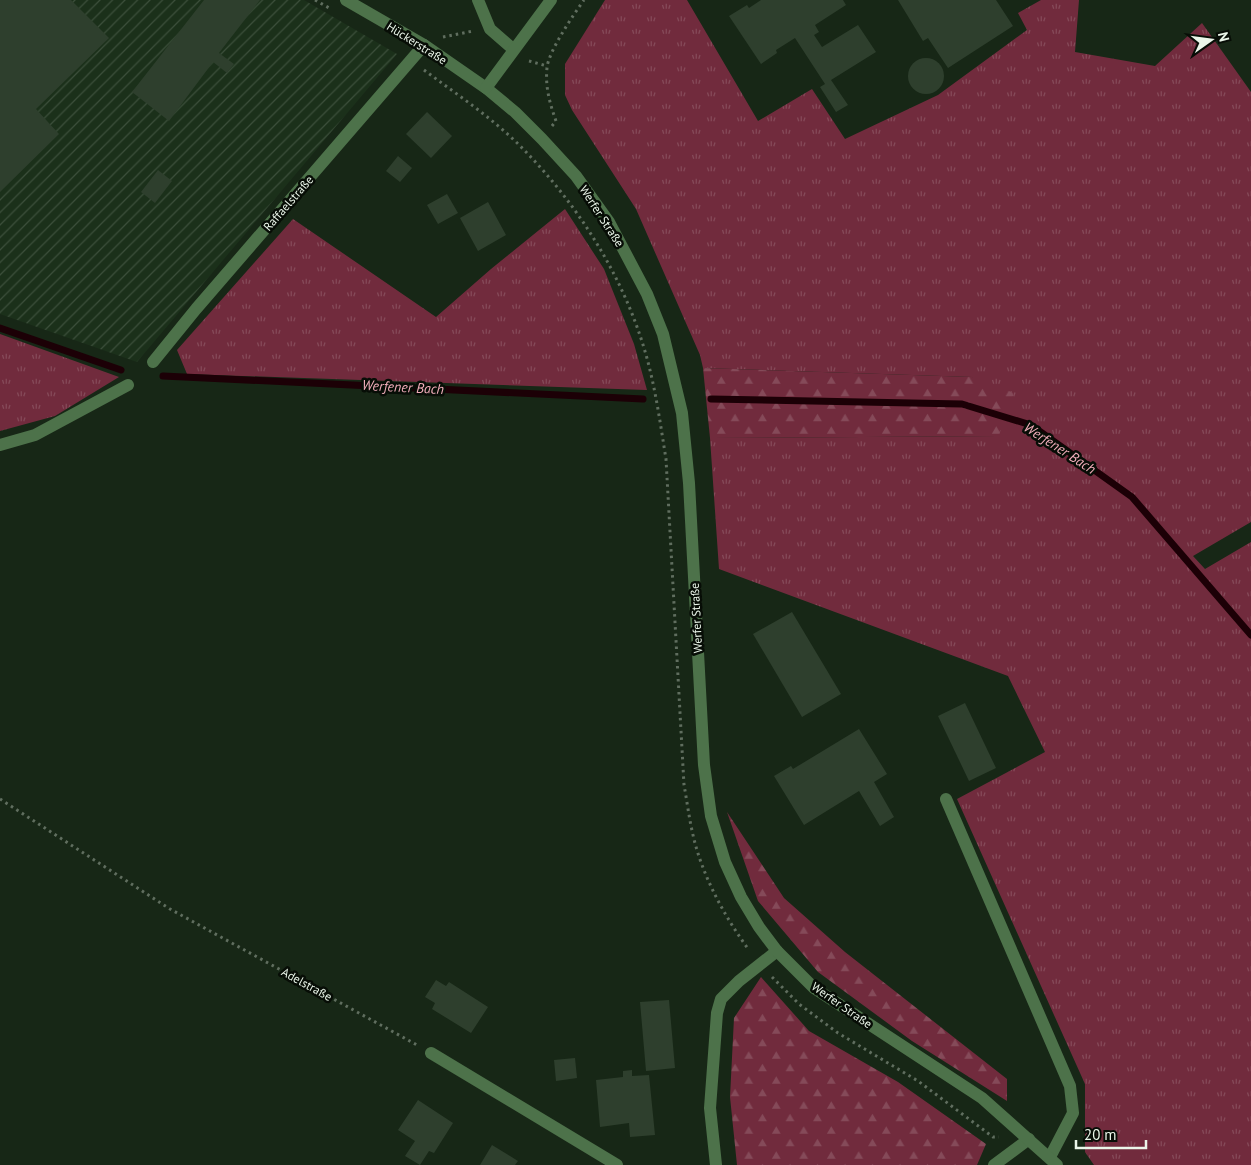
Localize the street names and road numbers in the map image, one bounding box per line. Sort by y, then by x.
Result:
street label: Hückerstraße [384,19,450,67]
street label: Raffaelstraße [260,172,316,234]
street label: Werfer Straße [577,182,627,250]
street label: Werfer Straße [687,582,705,654]
street label: Adelstraße [279,964,335,1004]
street label: Werfer Straße [809,979,875,1031]

